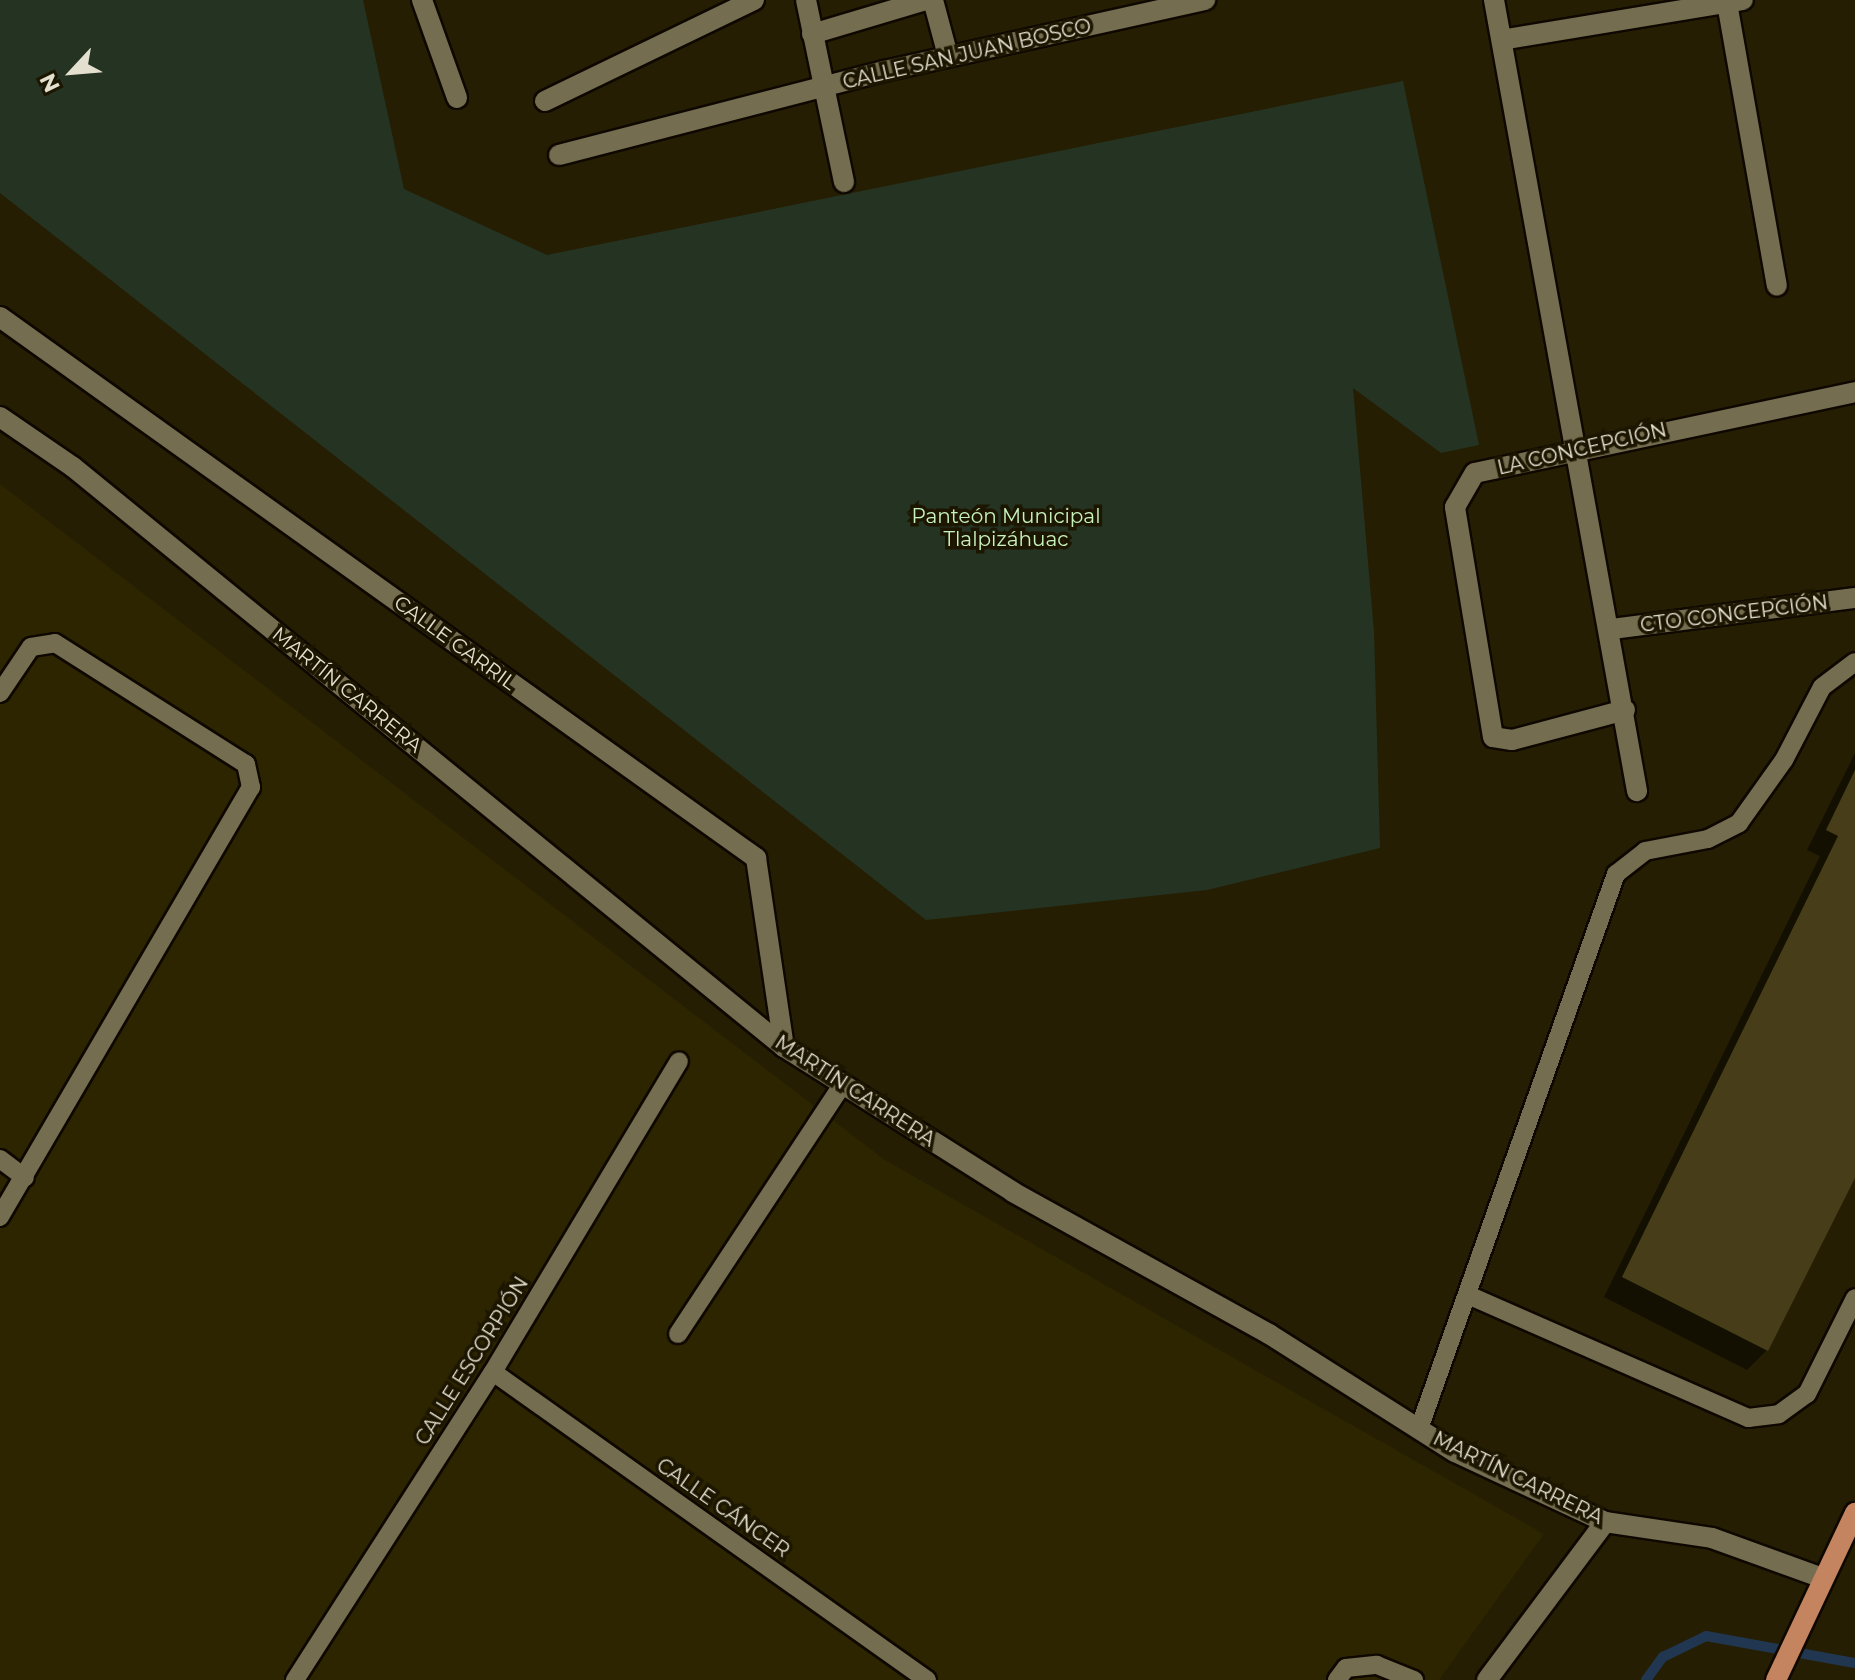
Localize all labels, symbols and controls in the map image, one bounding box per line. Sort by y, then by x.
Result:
street label: CALLE SAN JUAN BOSCO [840,14,1094,94]
north arrow [32,32,112,112]
text: N [34,69,66,97]
street label: LA CONCEPCIÓN [1495,418,1669,480]
park label: Panteón Municipal Tlalpizáhuac [911,504,1101,551]
street label: CALLE CARRIL [389,591,521,695]
street label: CTO CONCEPCIÓN [1639,591,1829,637]
street label: MARTÍN CARRERA [267,622,427,758]
street label: MARTÍN CARRERA [770,1030,940,1152]
street label: CALLE ESCORPIÓN [410,1272,534,1450]
street label: MARTÍN CARRERA [1429,1426,1607,1530]
street label: CALLE CÁNCER [652,1453,794,1563]

